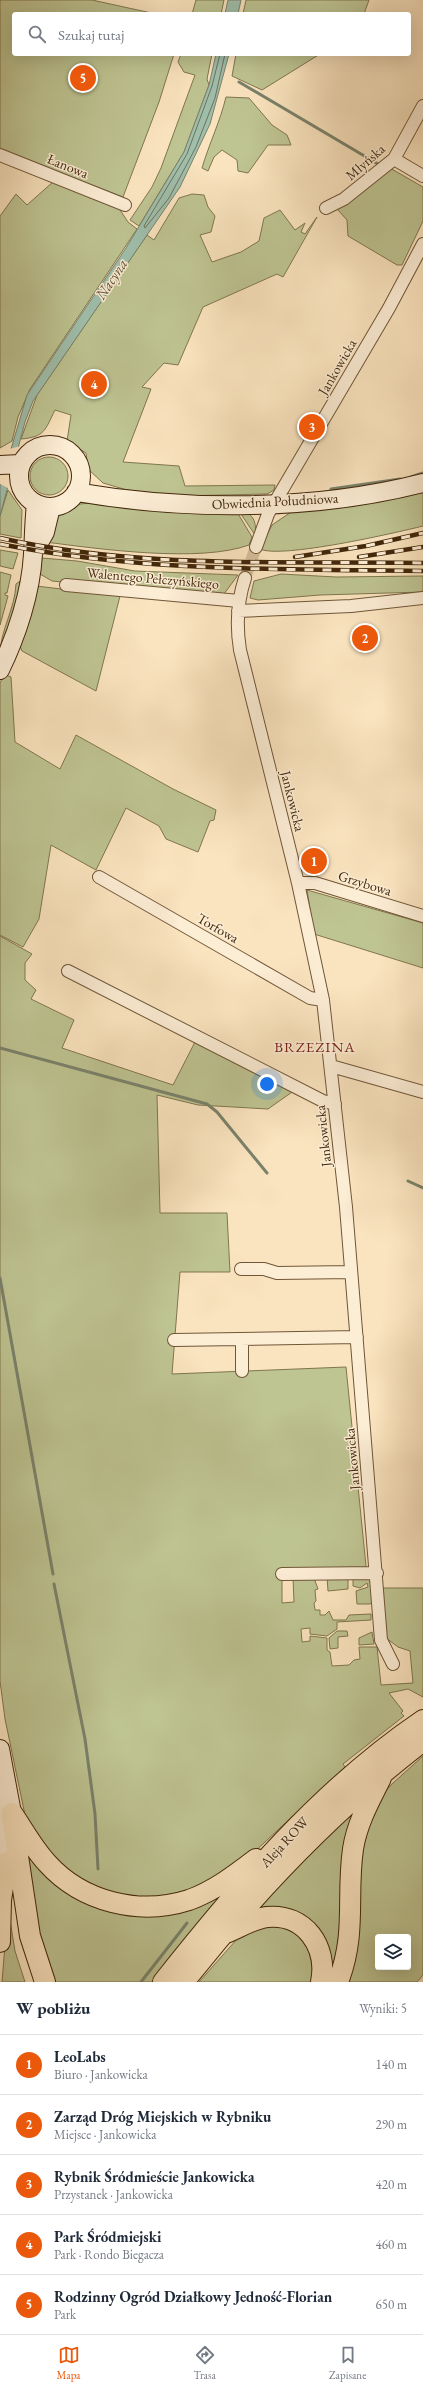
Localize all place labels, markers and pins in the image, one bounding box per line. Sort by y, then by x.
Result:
pin: 5 [70,63,96,93]
pin: 4 [81,369,107,399]
pin: 3 [299,412,325,442]
pin: 2 [352,623,378,653]
pin: 1 [301,846,327,876]

